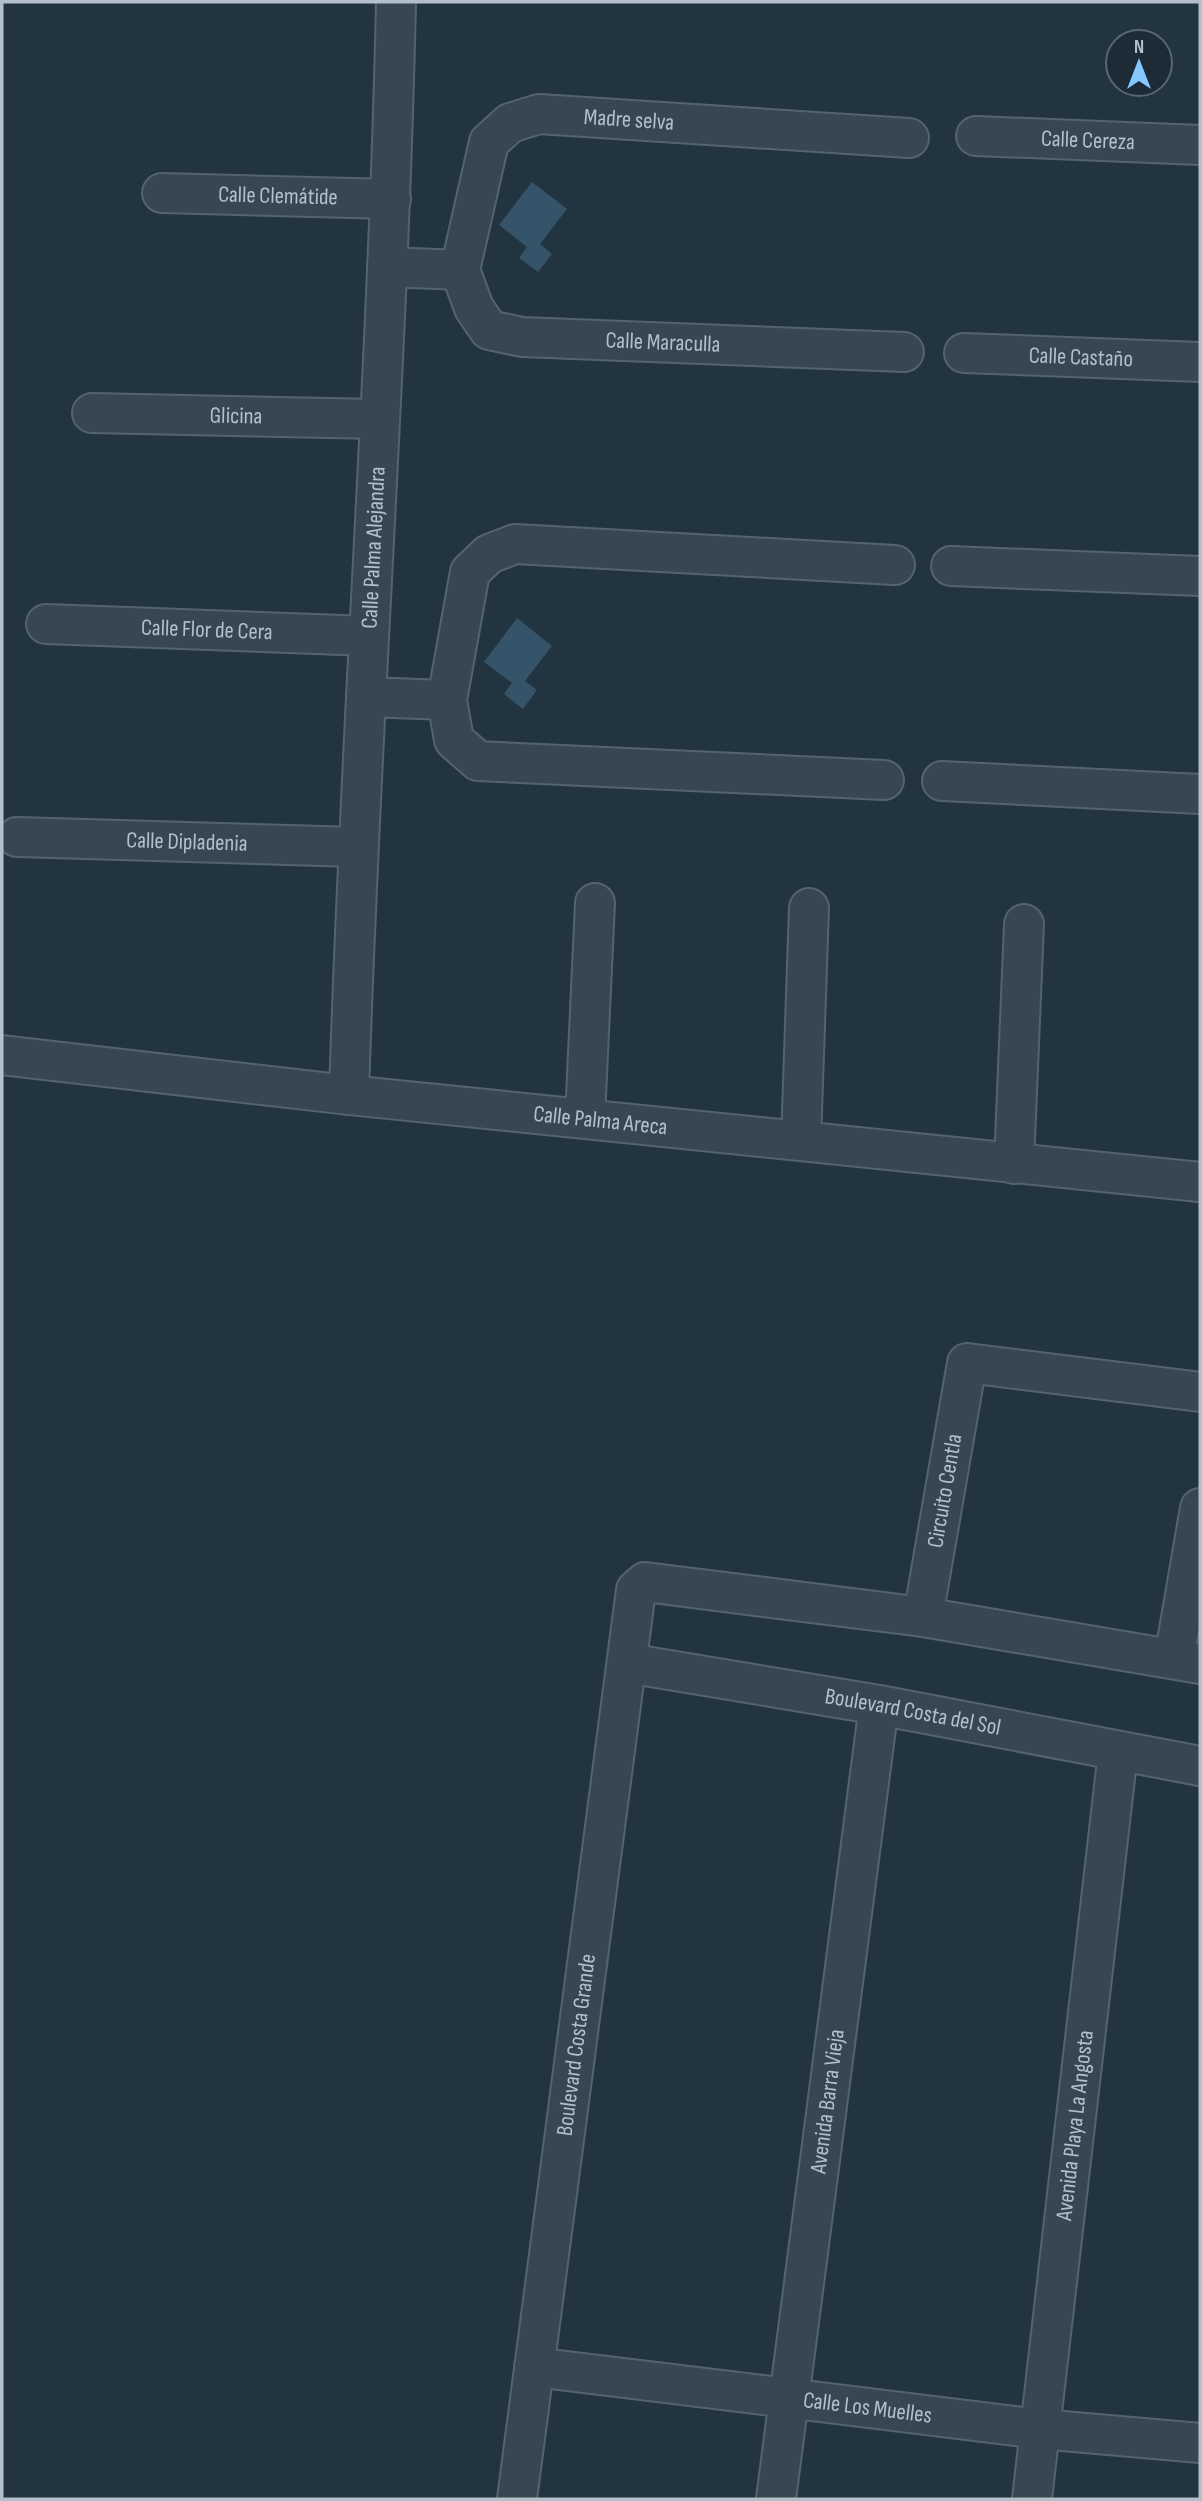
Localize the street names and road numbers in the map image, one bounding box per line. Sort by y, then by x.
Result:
street label: Madre selva [583,103,675,137]
street label: Calle Cereza [1040,125,1135,156]
street label: Calle Clemátide [218,180,338,212]
street label: Calle Maraculla [605,326,721,359]
street label: Calle Castaño [1028,341,1133,373]
street label: Glicina [209,401,263,431]
street label: Calle Palma Alejandra [355,466,392,629]
street label: Calle Flor de Cera [141,614,273,646]
street label: Calle Dipladenia [126,826,248,858]
street label: Calle Palma Areca [532,1100,669,1141]
street label: Circuito Centla [921,1432,968,1550]
street label: Boulevard Costa del Sol [823,1682,1003,1742]
street label: Boulevard Costa Grande [551,1952,602,2138]
street label: Avenida Barra Vieja [804,2028,851,2176]
street label: Avenida Playa La Angosta [1050,2029,1100,2223]
street label: Calle Los Muelles [802,2386,933,2430]

